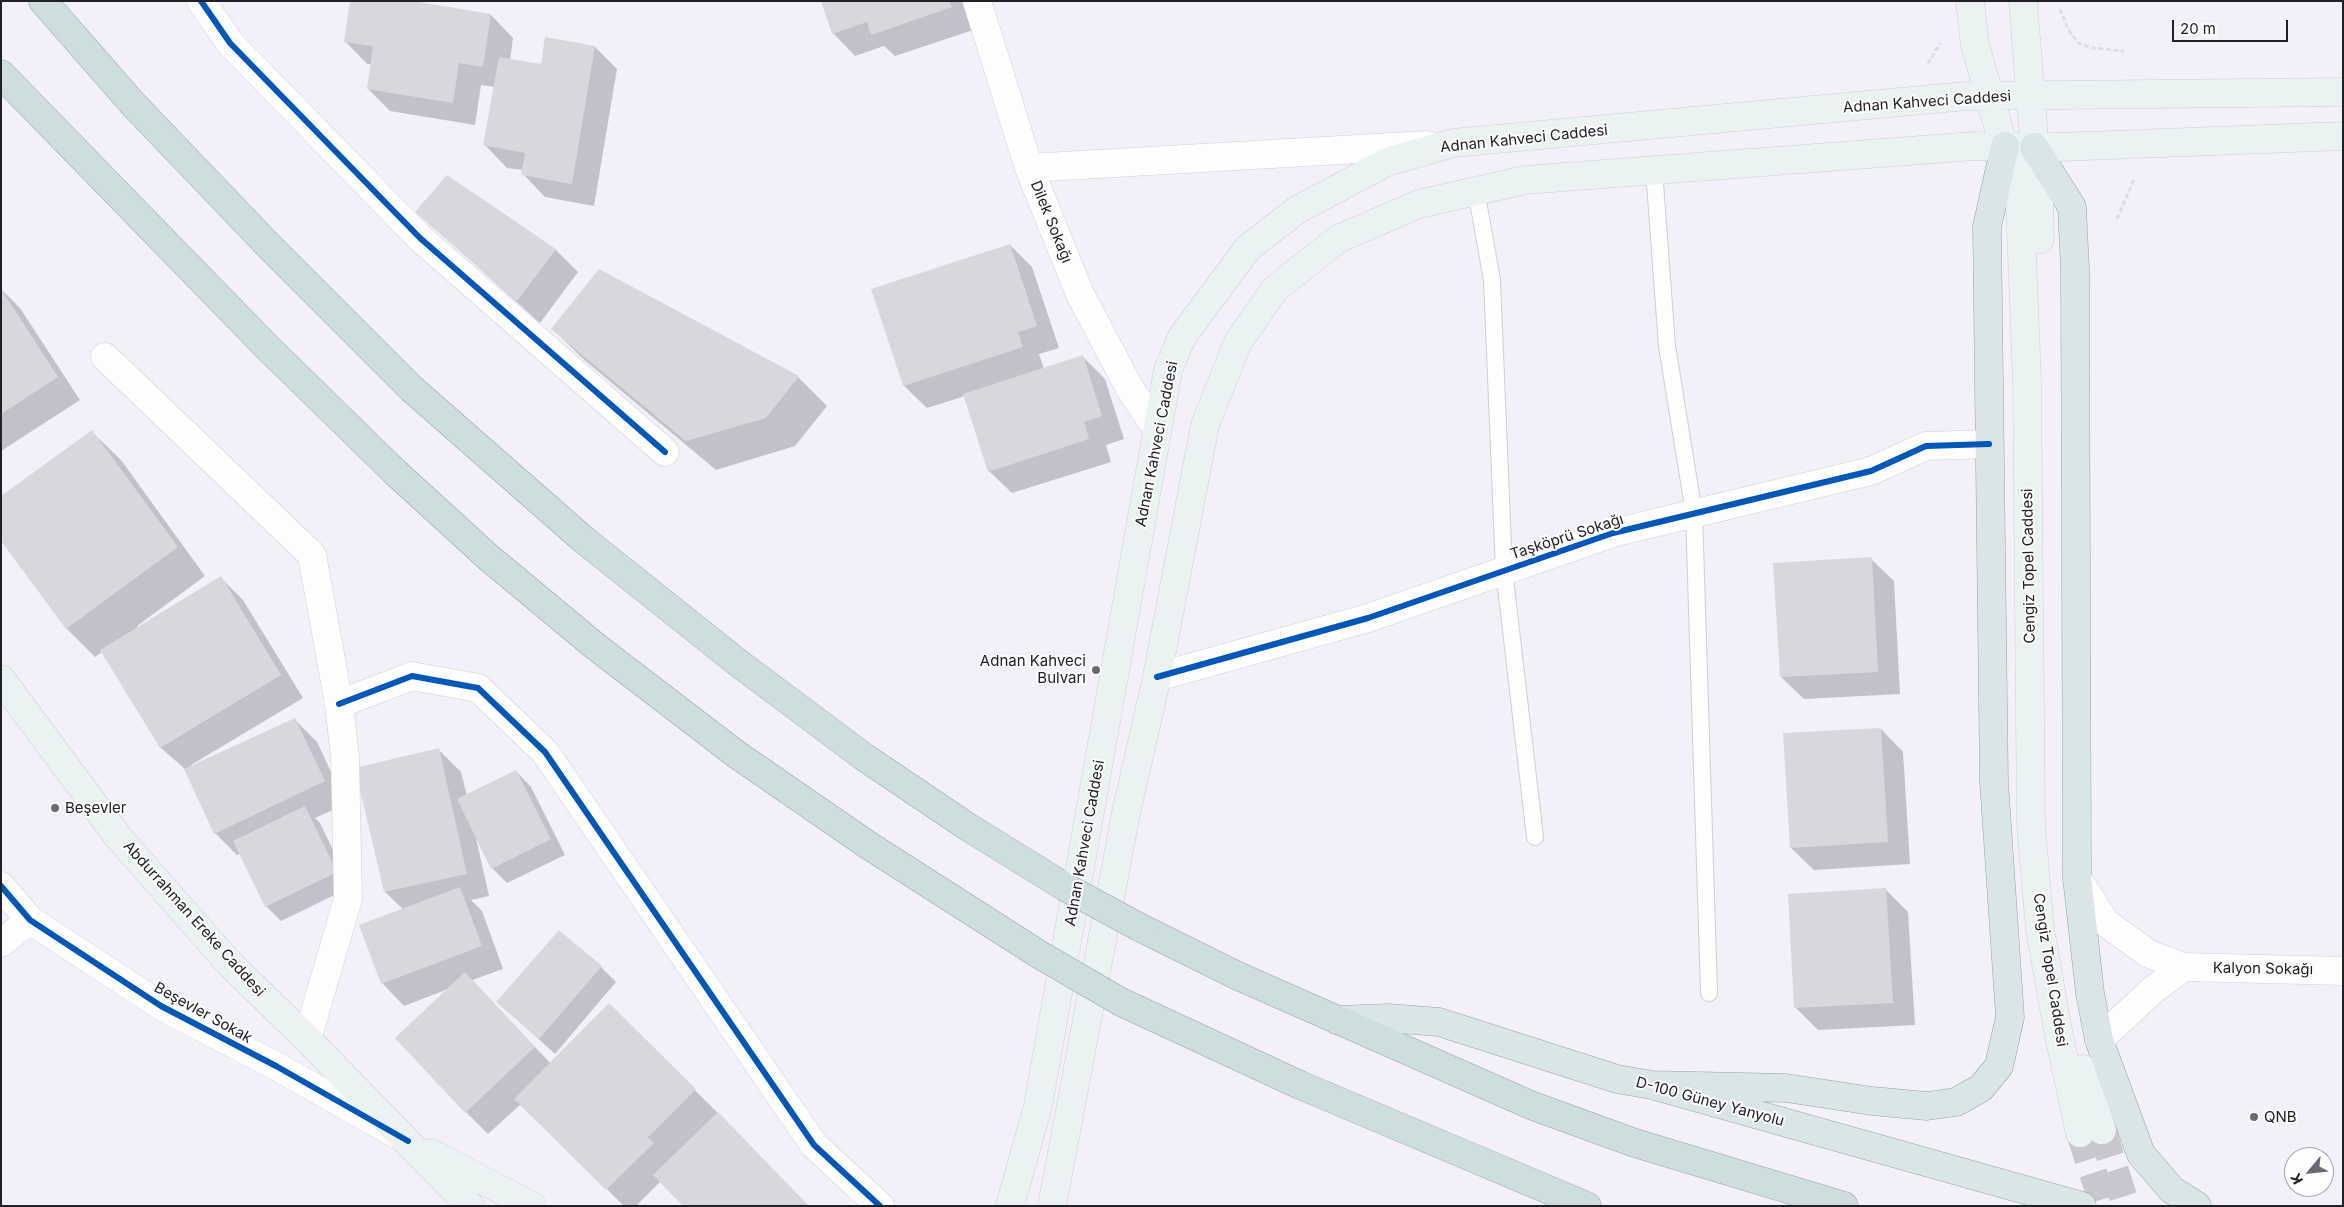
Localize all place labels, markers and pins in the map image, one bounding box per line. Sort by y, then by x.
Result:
place label: Adnan Kahveci Bulvarı [980,652,1086,687]
marker: Adnan Kahveci Bulvarı [1090,664,1102,676]
place label: Beşevler [65,799,126,817]
marker: Beşevler [49,802,61,814]
place label: QNB [2264,1108,2297,1126]
marker: QNB [2248,1111,2260,1123]

